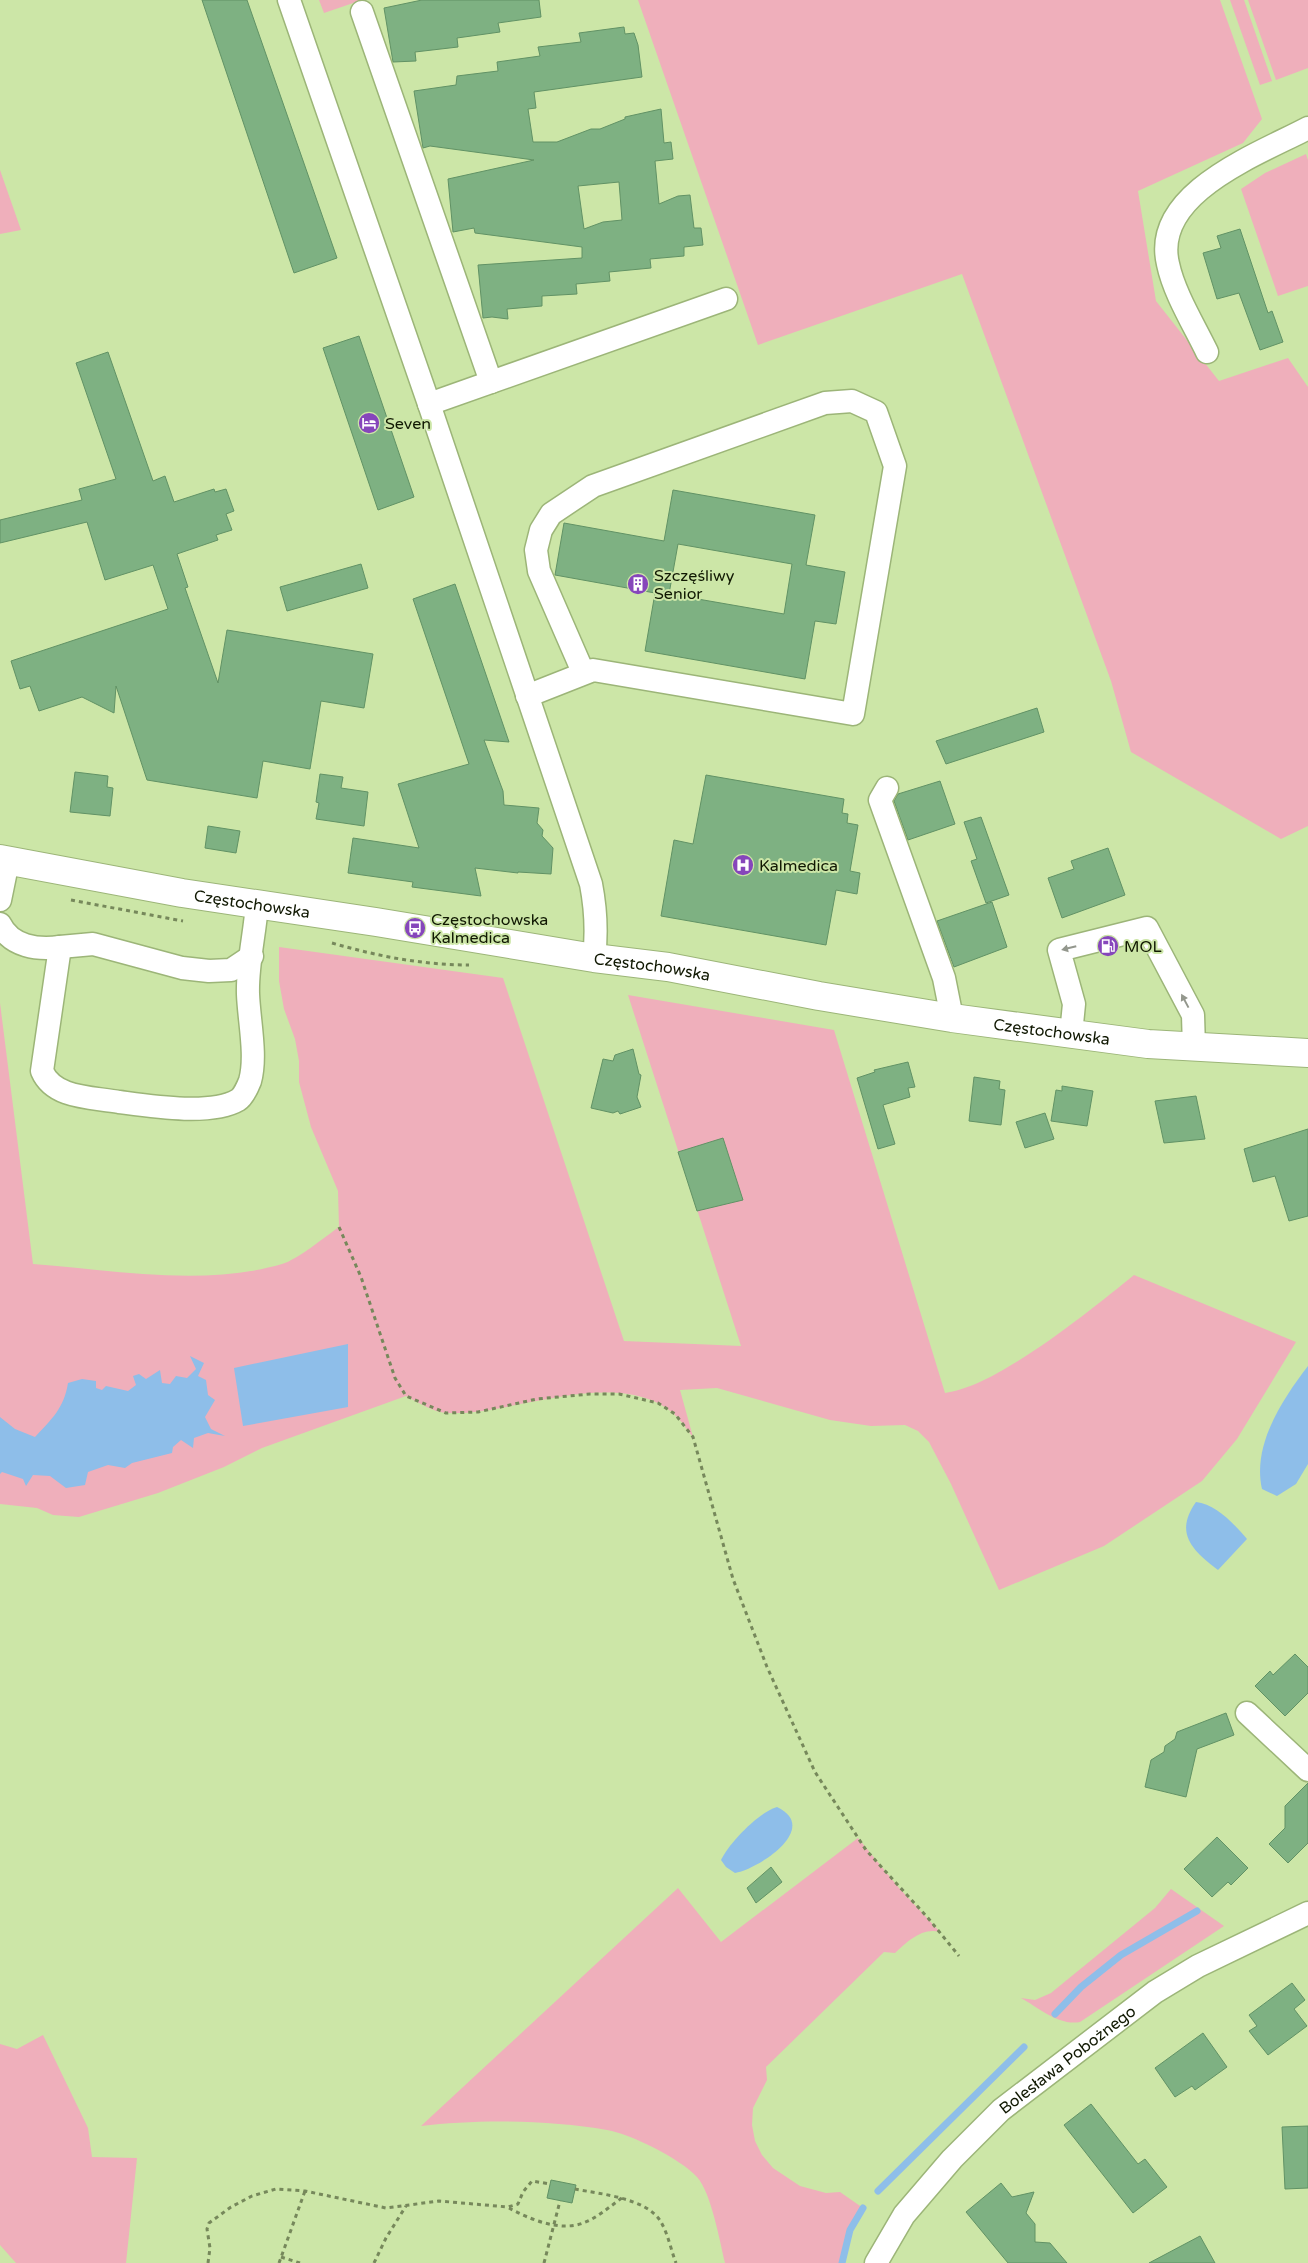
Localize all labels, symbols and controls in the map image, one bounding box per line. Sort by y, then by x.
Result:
hotel icon: Seven [357,411,381,435]
place label: Seven [385,414,431,434]
place label: Szczęśliwy Senior [654,566,735,604]
building icon: Szczęśliwy Senior [626,572,650,596]
hospital icon: Kalmedica [731,853,755,877]
place label: Kalmedica [759,856,838,876]
street label: Częstochowska [192,886,311,923]
place label: Częstochowska Kalmedica [431,910,548,948]
bus stop icon: Częstochowska Kalmedica [403,916,427,940]
fuel station icon: MOL [1096,934,1120,958]
place label: MOL [1124,937,1162,957]
one-way arrow [1062,944,1077,952]
street label: Częstochowska [593,949,712,986]
one-way arrow [1181,994,1189,1008]
street label: Częstochowska [992,1015,1111,1050]
street label: Bolesława Pobożnego [995,2001,1140,2119]

